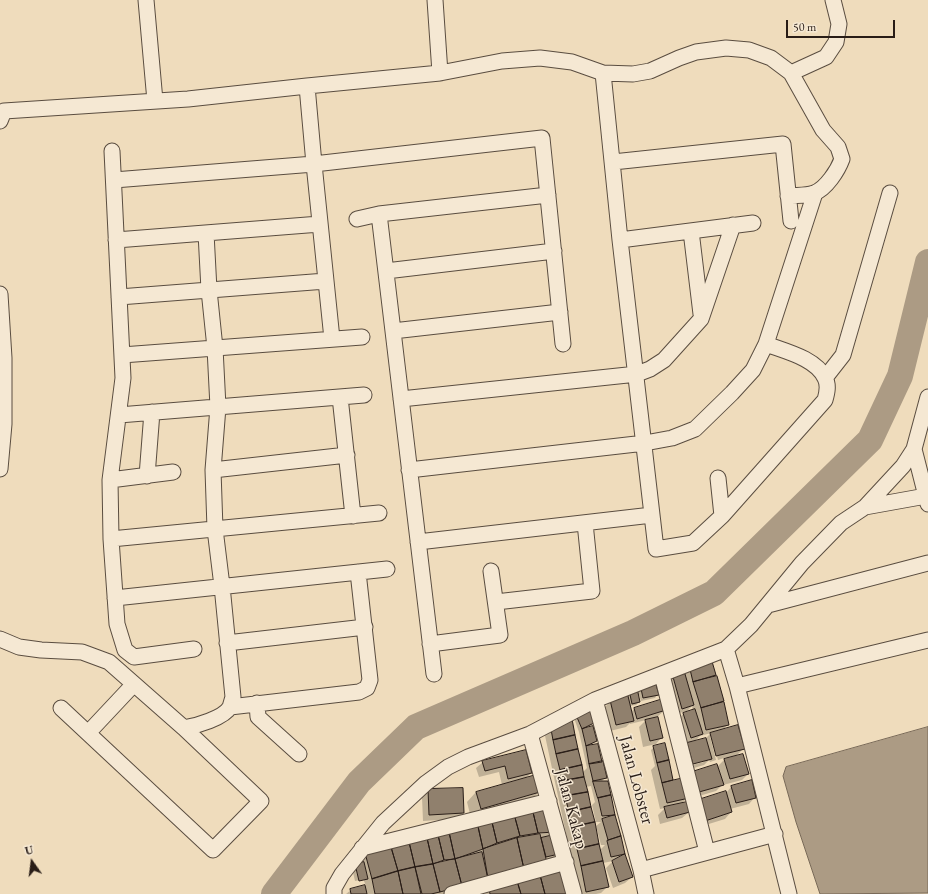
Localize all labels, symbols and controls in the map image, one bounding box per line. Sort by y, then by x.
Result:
scale bar [788,12,897,38]
text: 50 m [793,19,816,35]
street label: Jalan Lobster [614,733,658,827]
street label: Jalan Kakap [550,766,592,852]
north arrow [12,842,52,882]
text: U [23,843,35,858]

